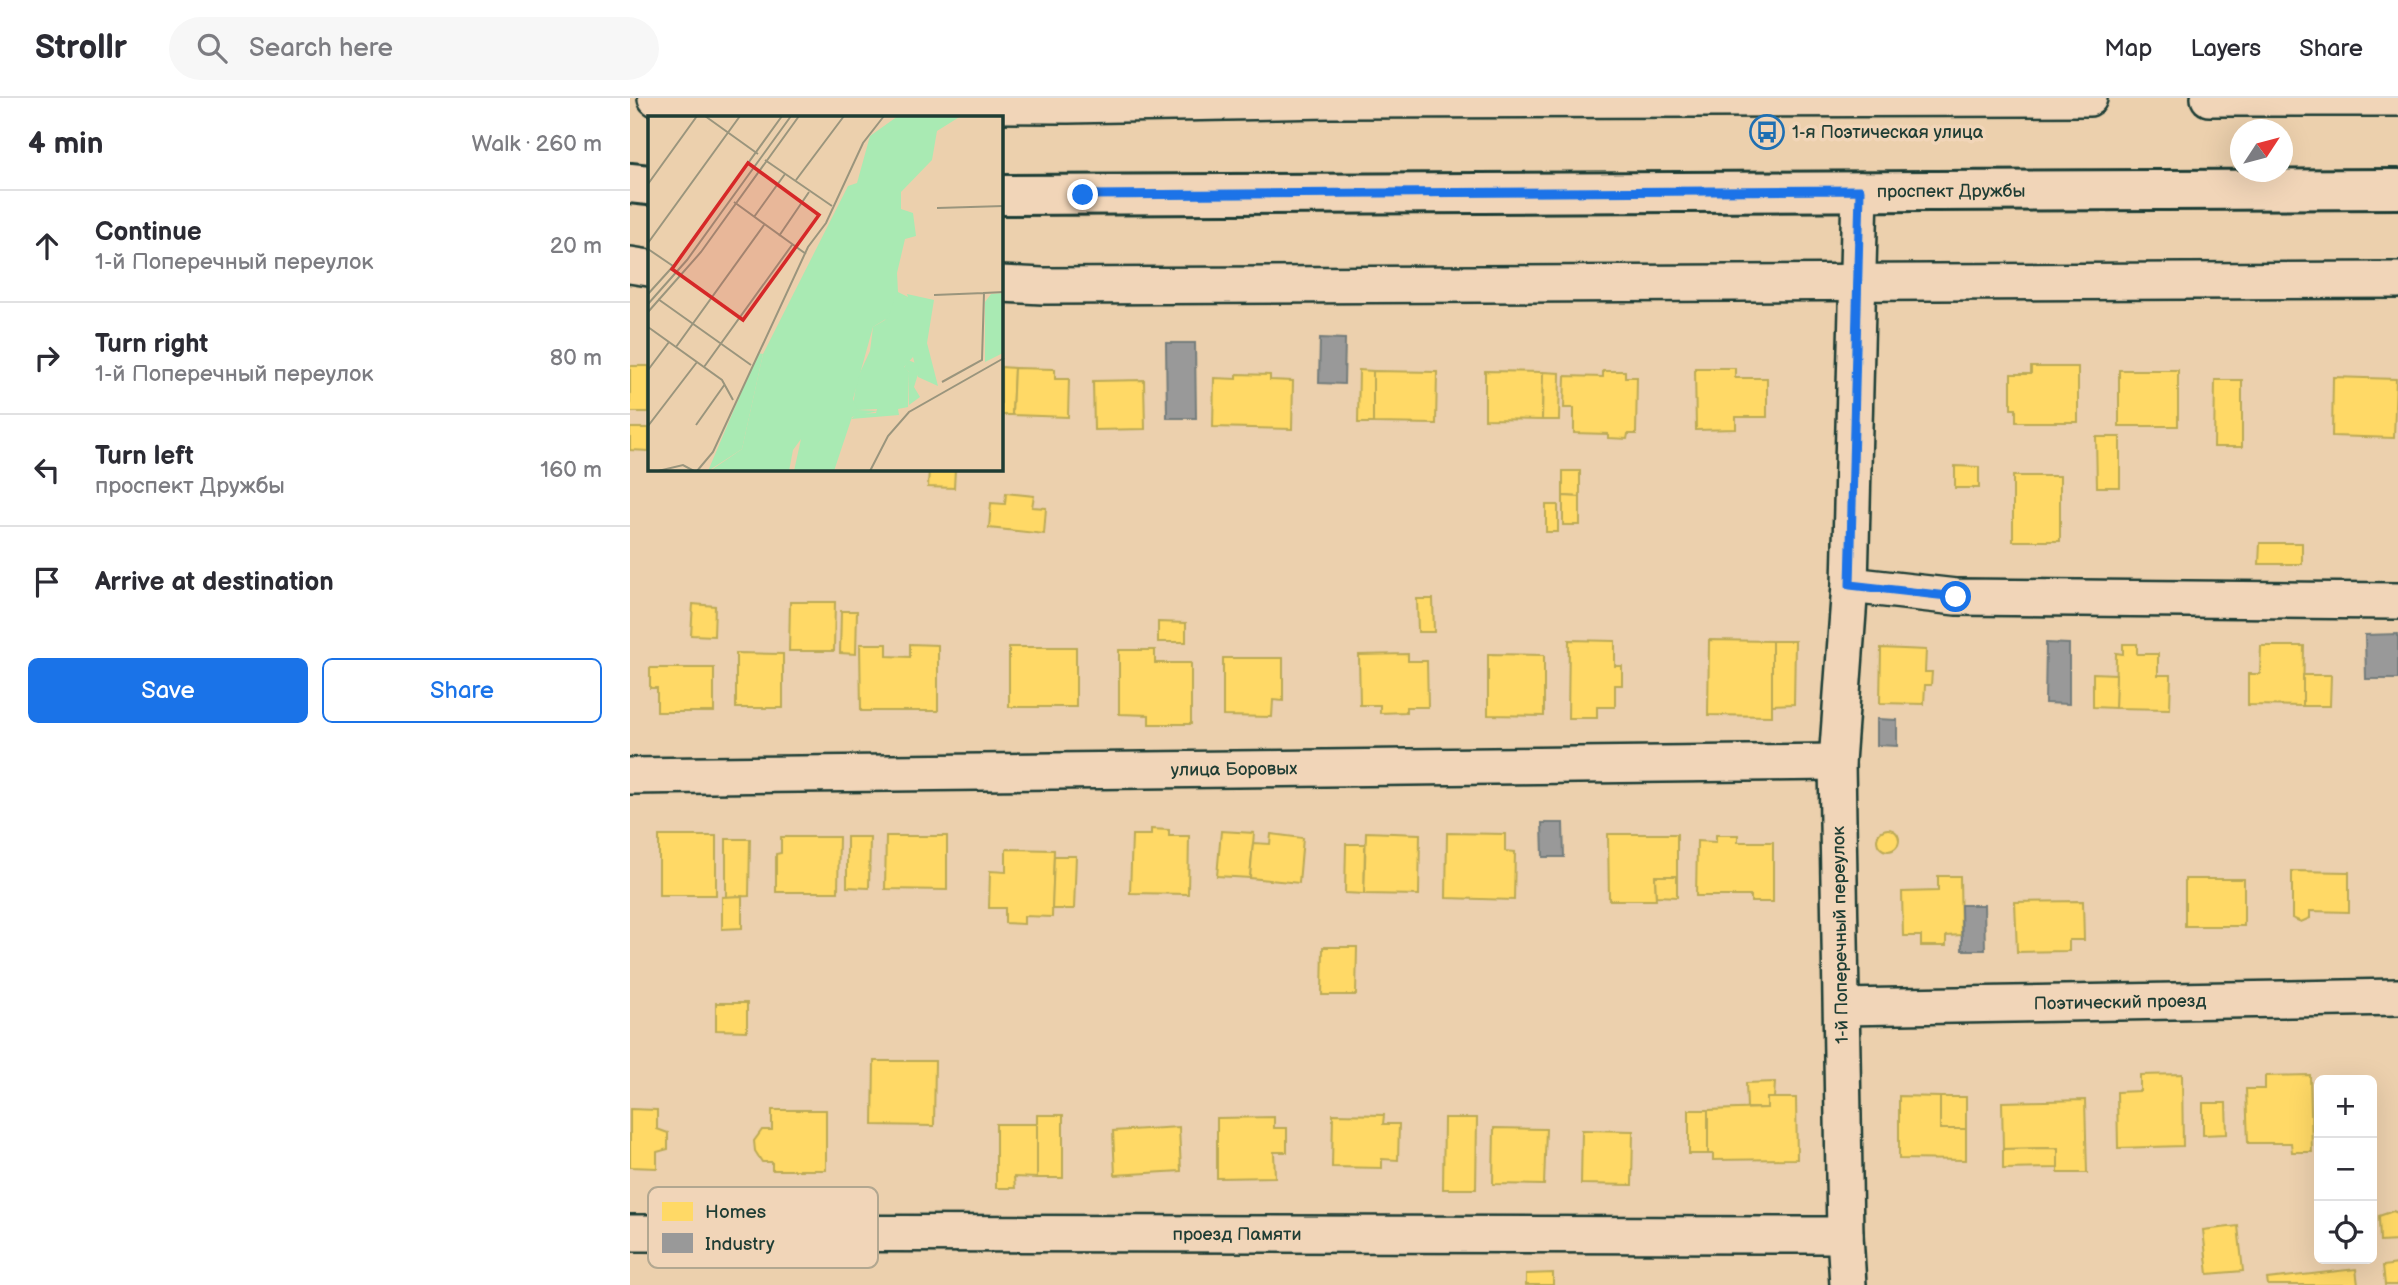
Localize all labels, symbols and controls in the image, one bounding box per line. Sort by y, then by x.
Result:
search box [169,17,659,80]
text: Strollr [35,28,127,68]
icon: search [193,29,231,67]
text: Search here [249,33,393,64]
text: Map [2104,34,2152,63]
text: Layers [2190,34,2261,63]
text: Share [2299,34,2363,63]
bus stop icon: 1-я Поэтическая улица [1748,113,1786,151]
inset map [648,116,1003,471]
north arrow [2230,119,2293,182]
place label: 1-я Поэтическая улица [1792,122,1984,143]
text: 4 min [28,126,103,162]
text: Walk · 260 m [472,130,602,158]
route end [1067,179,1098,210]
street label: проспект Дружбы [1877,181,2025,202]
text: Continue [95,217,202,248]
icon: ahead [28,227,66,265]
text: 20 m [550,232,602,260]
text: 1-й Поперечный переулок [95,248,373,276]
text: Turn right [95,329,208,360]
icon: right [28,339,66,377]
text: 80 m [550,344,602,372]
text: 1-й Поперечный переулок [95,360,373,388]
text: Turn left [95,441,194,472]
icon: left [28,451,66,489]
text: 160 m [540,456,602,484]
text: проспект Дружбы [95,472,285,500]
icon: arrive [28,563,66,601]
text: Arrive at destination [95,567,334,598]
route start [1940,581,1971,612]
button: Save [28,658,308,723]
button: Share [322,658,602,723]
street label: улица Боровых [1171,758,1297,781]
street label: 1-й Поперечный переулок [1828,825,1853,1044]
street label: Поэтический проезд [2033,990,2207,1015]
map controls [2314,1075,2377,1264]
button: + [2314,1075,2377,1138]
button: − [2314,1138,2377,1201]
legend [648,1187,878,1268]
text: Homes [705,1201,766,1224]
button: locate [2314,1201,2377,1264]
street label: проезд Памяти [1173,1224,1301,1245]
text: Industry [705,1233,775,1256]

